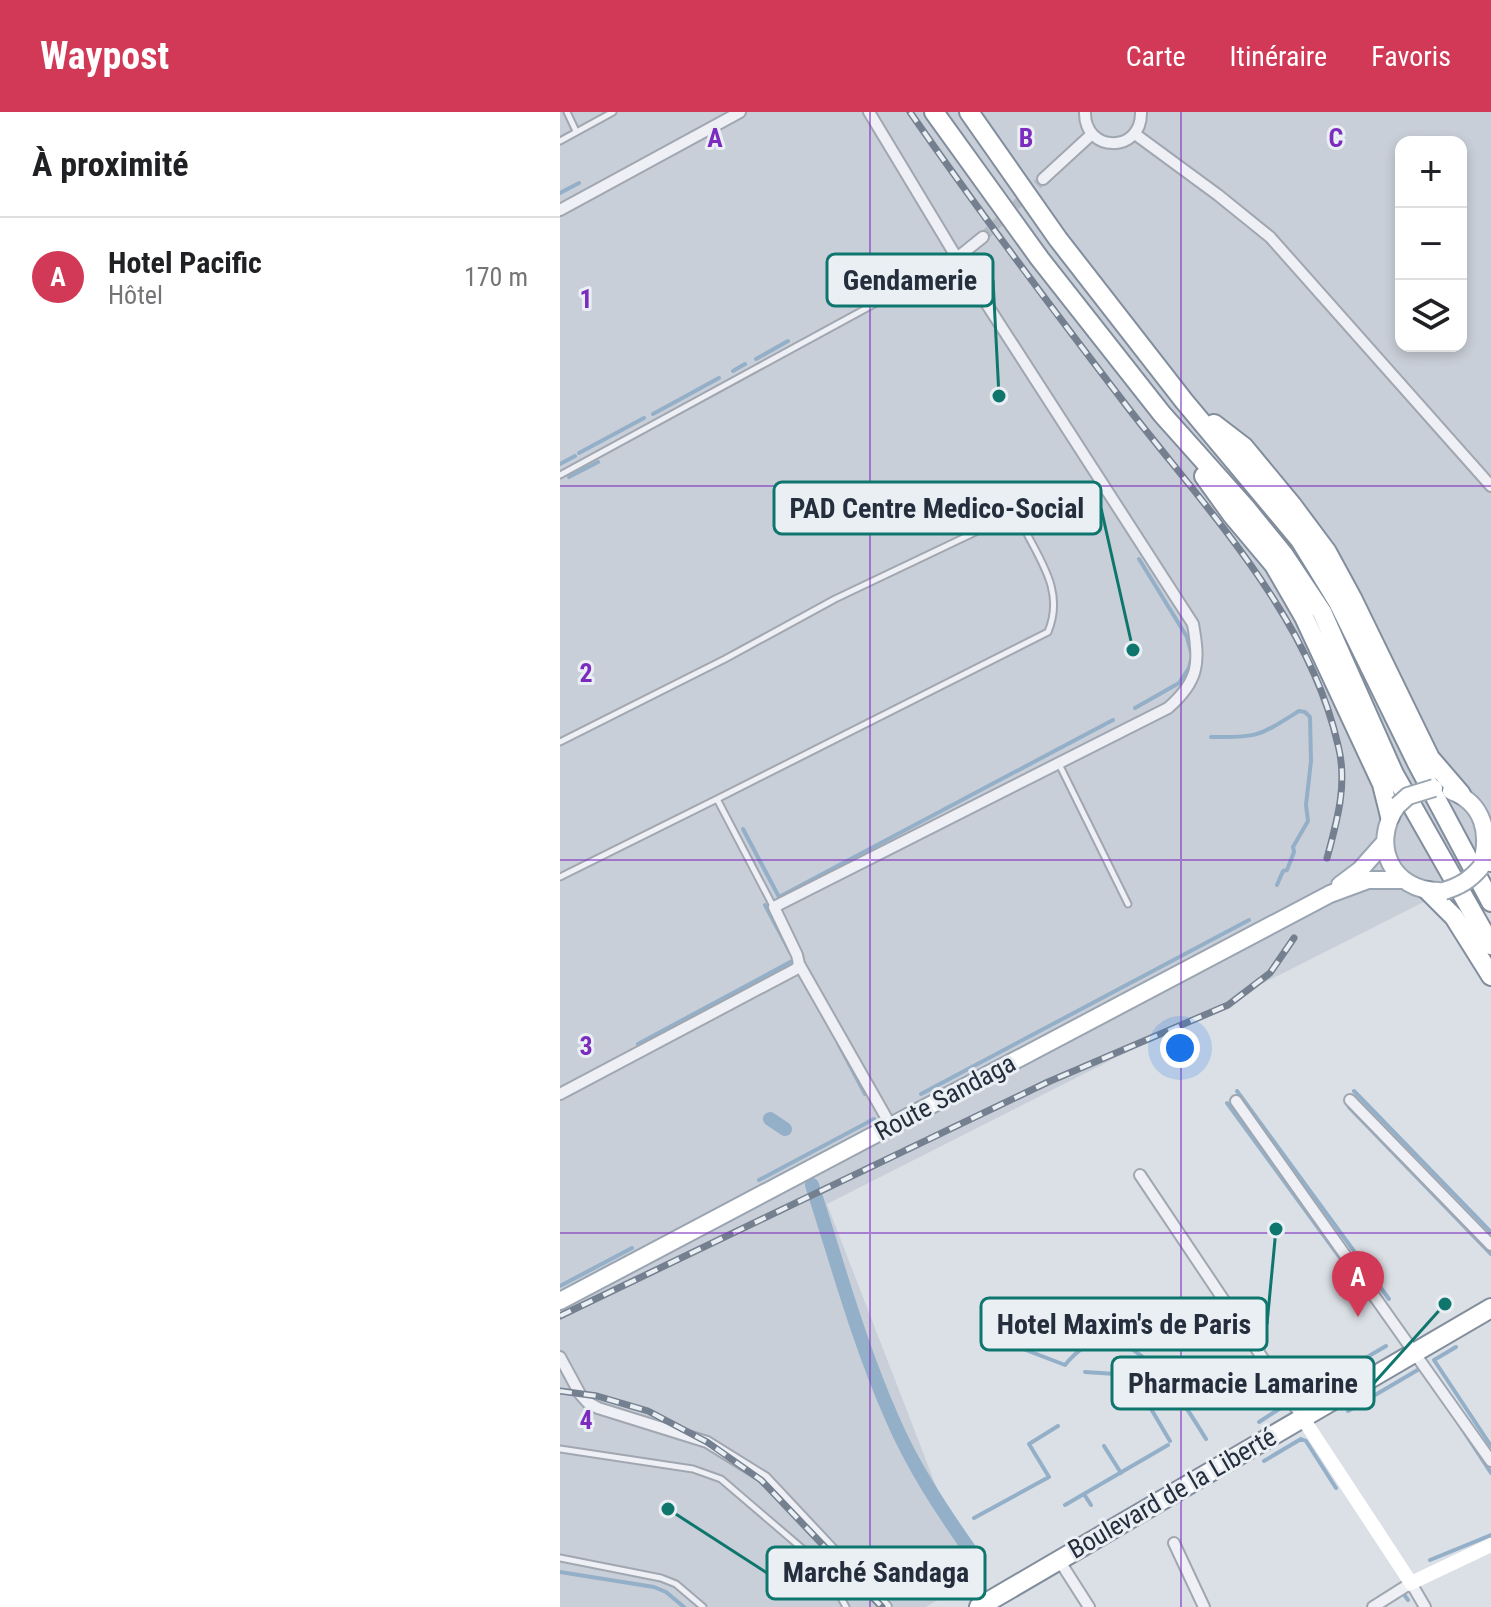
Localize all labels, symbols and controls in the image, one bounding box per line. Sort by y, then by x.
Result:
text: Waypost [40,34,169,78]
text: Carte [1126,40,1186,73]
text: Itinéraire [1230,40,1327,73]
text: Favoris [1371,40,1451,73]
text: A [707,123,723,153]
text: B [1019,123,1033,153]
text: C [1329,123,1344,153]
map controls [1395,136,1467,352]
button: + [1395,136,1467,208]
text: À proximité [32,144,189,184]
button: − [1395,208,1467,280]
text: Hotel Pacific [108,245,262,280]
callout: Gendamerie [827,254,993,306]
text: A [50,262,66,292]
text: 170 m [464,262,528,292]
text: Gendamerie [843,264,977,297]
text: Hôtel [108,280,163,310]
button: layers [1395,280,1467,352]
text: 1 [579,284,593,314]
callout: PAD Centre Medico-Social [774,482,1101,534]
text: PAD Centre Medico-Social [790,492,1084,525]
text: 2 [579,658,593,688]
your location [1160,1028,1200,1068]
text: 3 [579,1031,593,1061]
street label: Route Sandaga [870,1048,1020,1146]
pin: A [1332,1251,1384,1317]
callout: Hotel Maxim's de Paris [981,1298,1267,1350]
text: Hotel Maxim's de Paris [997,1308,1251,1341]
callout: Pharmacie Lamarine [1112,1357,1374,1409]
text: Pharmacie Lamarine [1128,1367,1358,1400]
text: 4 [579,1405,593,1435]
street label: Boulevard de la Liberté [1063,1421,1281,1565]
callout: Marché Sandaga [767,1547,985,1599]
text: Marché Sandaga [783,1556,969,1589]

